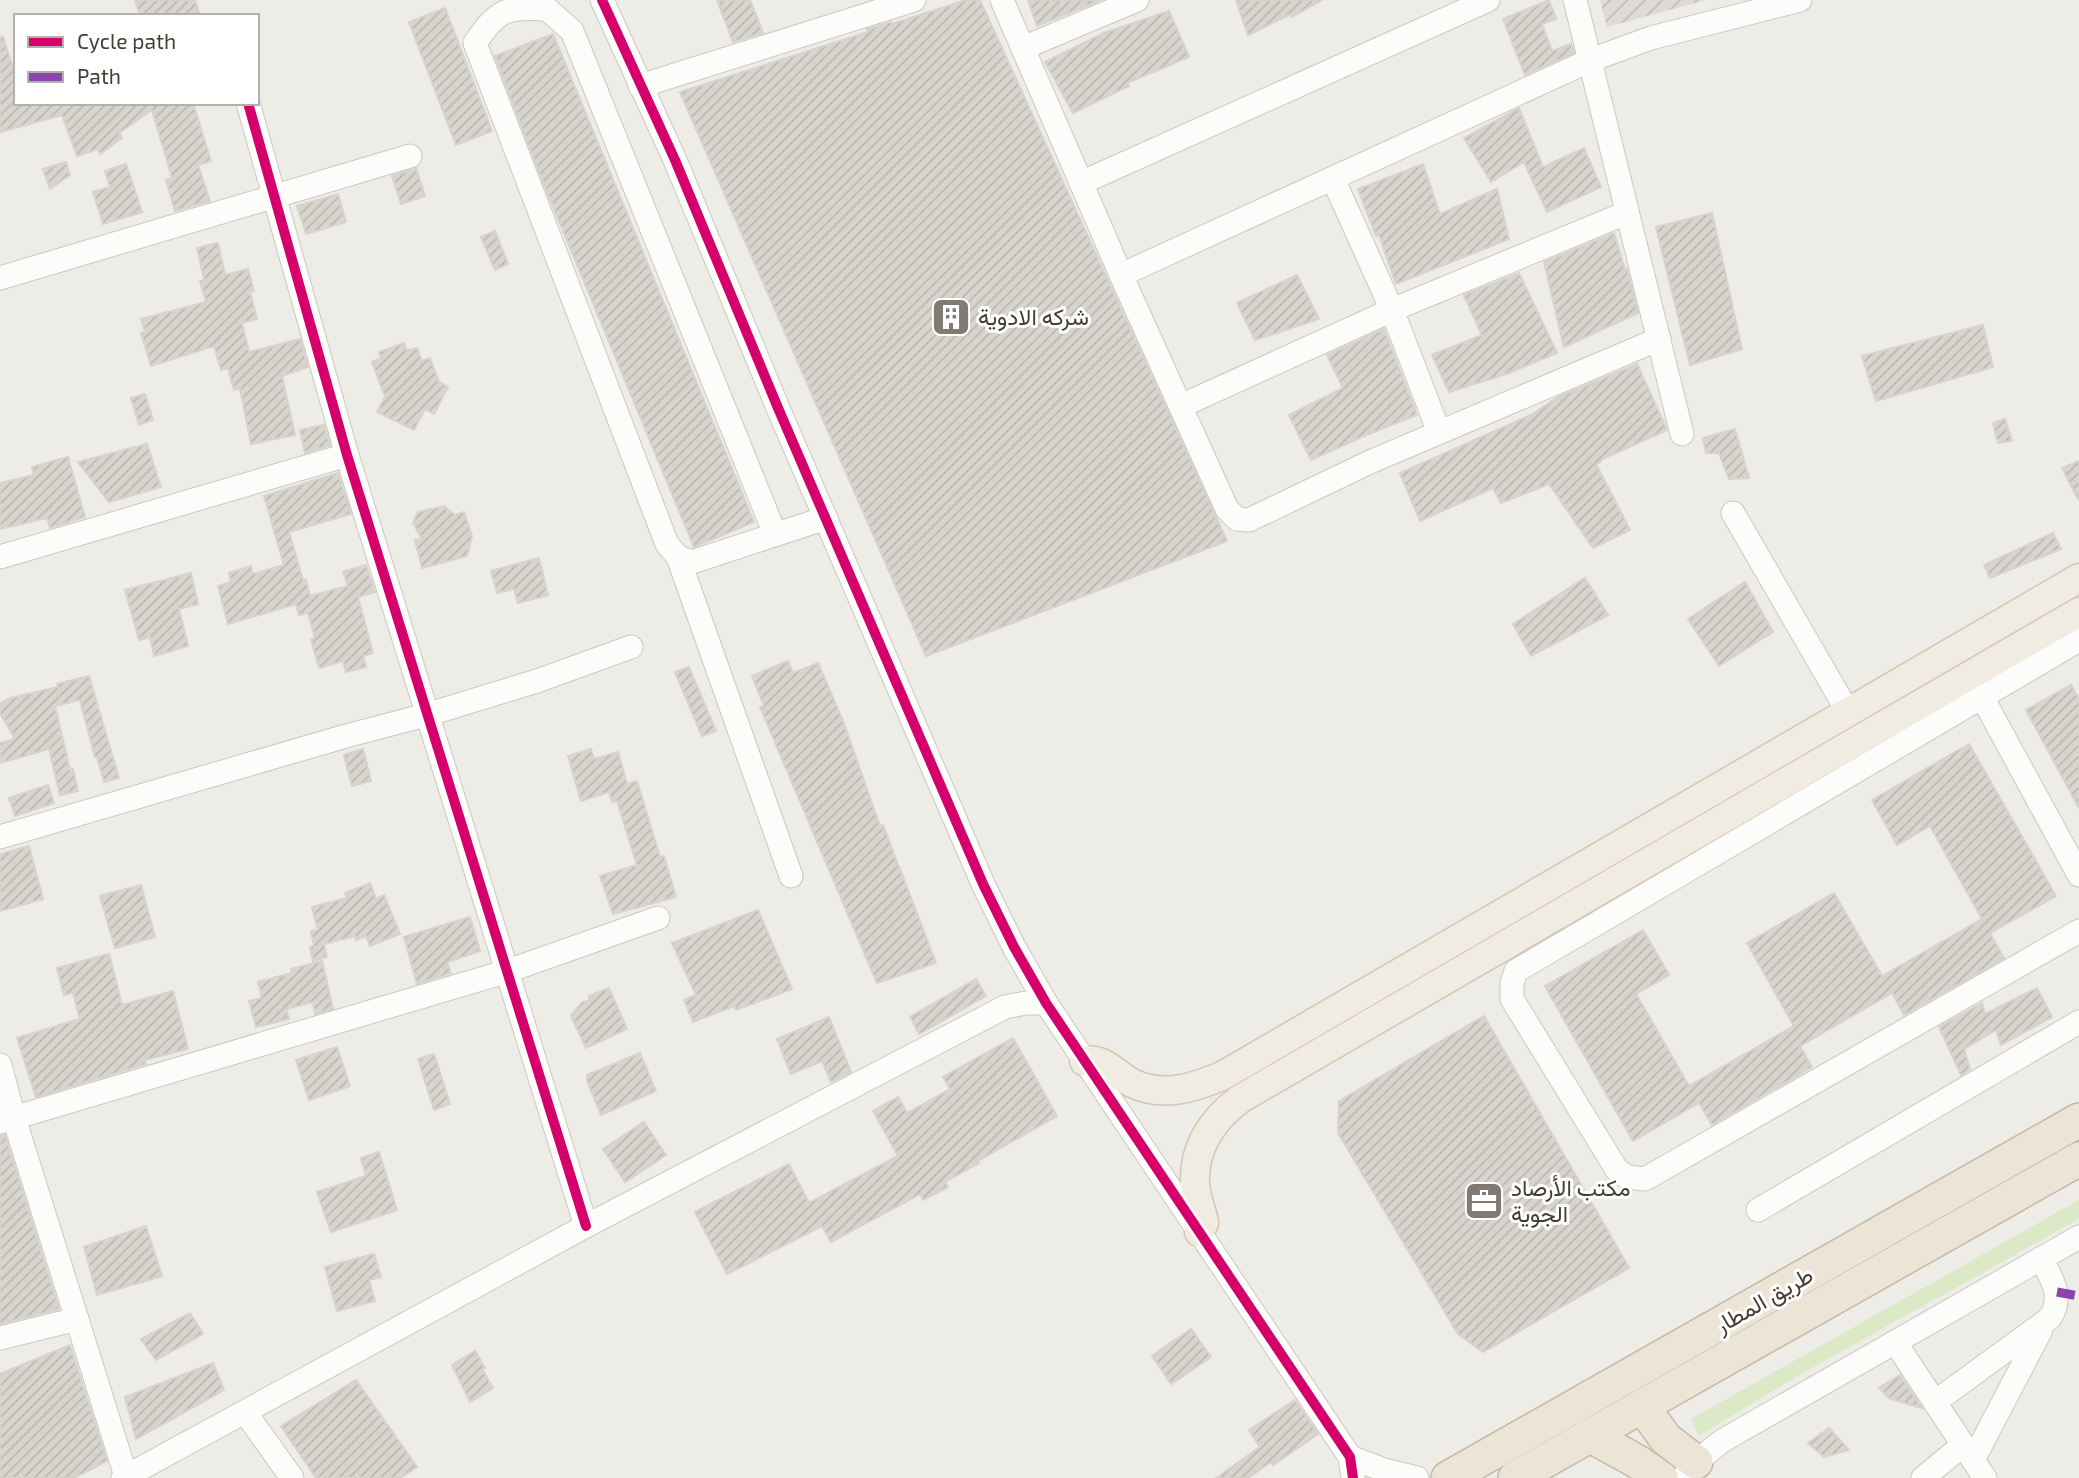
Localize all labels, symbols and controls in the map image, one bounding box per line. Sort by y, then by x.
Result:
legend [14,14,259,105]
text: Cycle path [77,28,176,53]
text: Path [77,63,121,88]
building icon: شركه الادوية [930,296,972,338]
place label: شركه الادوية [978,302,1089,332]
place label: مكتب الأرصاد الجوية [1511,1173,1631,1229]
office icon: مكتب الأرصاد الجوية [1463,1180,1505,1222]
street label: طريق المطار [1709,1260,1818,1341]

